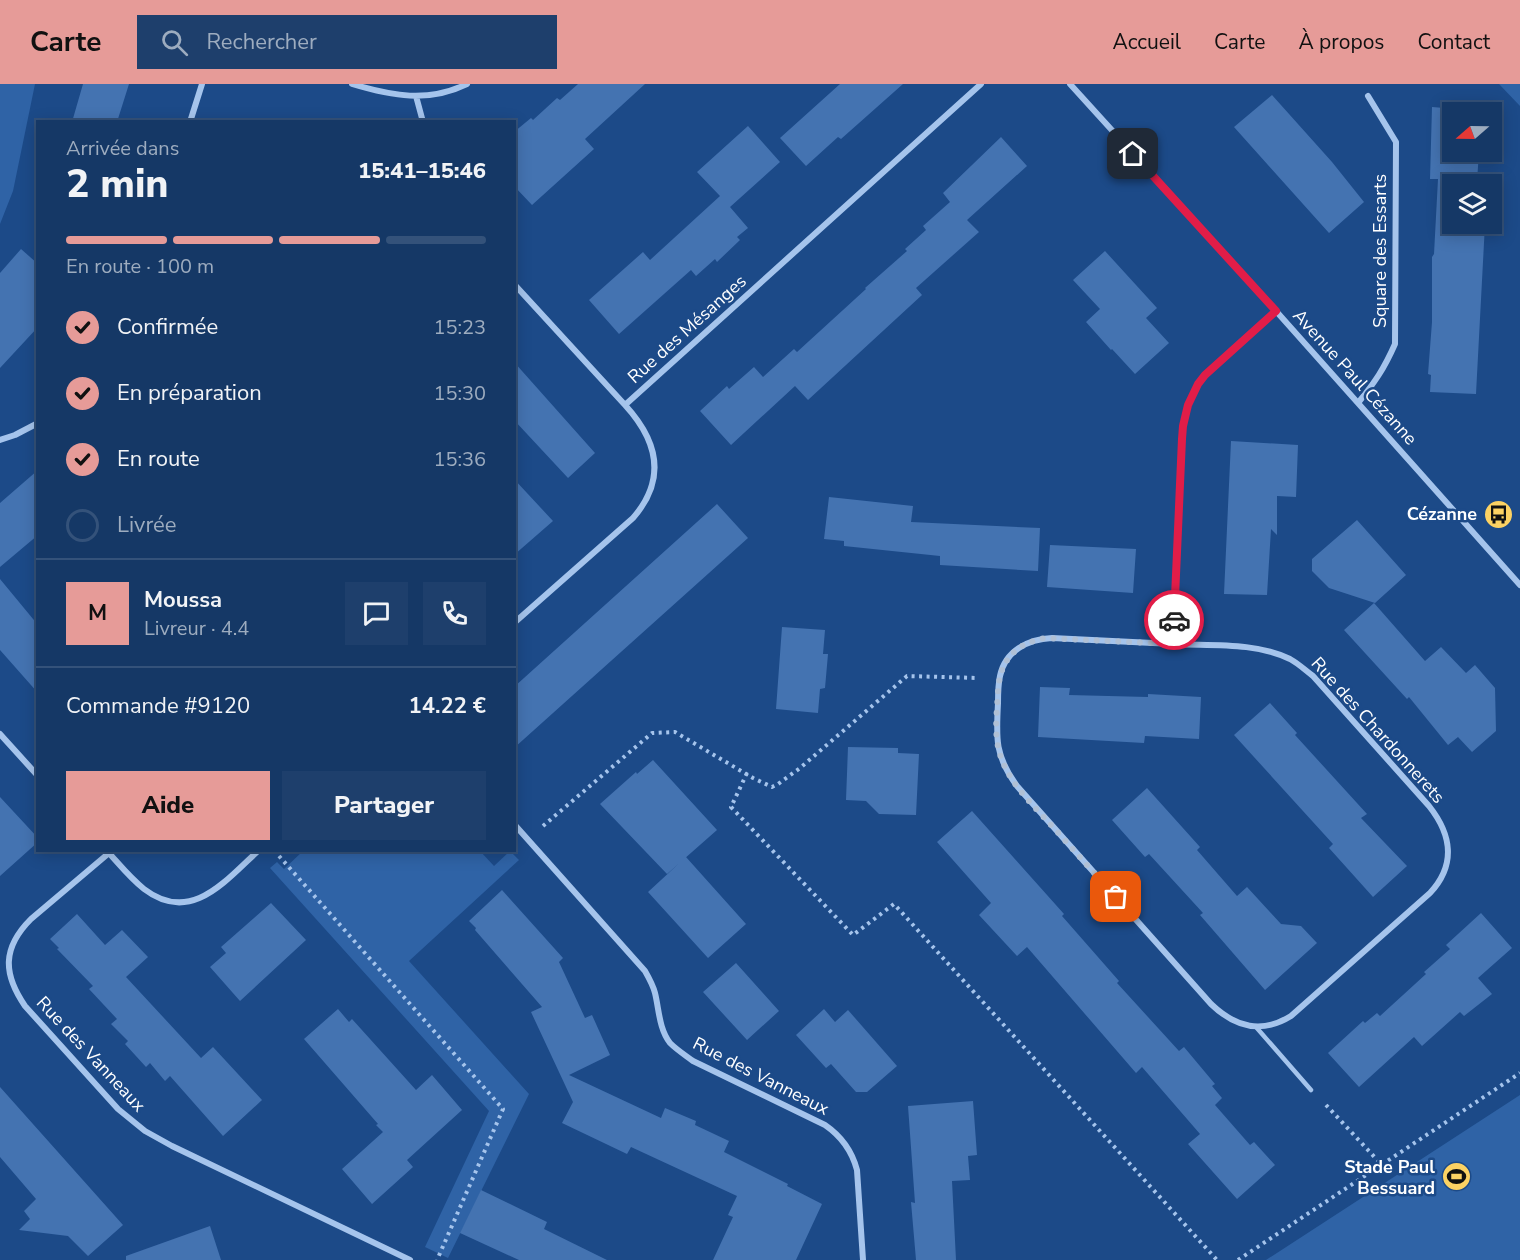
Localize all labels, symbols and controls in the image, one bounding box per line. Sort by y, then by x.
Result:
search box [137,15,557,69]
text: Carte [30,23,101,61]
icon: search [158,26,191,59]
text: Rechercher [206,27,317,57]
text: Accueil [1112,28,1181,56]
text: Carte [1214,28,1265,56]
text: À propos [1298,28,1384,56]
text: Contact [1417,28,1490,56]
north arrow [1442,102,1502,162]
map controls [1442,102,1502,234]
pin [1107,128,1158,179]
text: Arrivée dans [66,135,179,162]
icon: home [1116,137,1149,170]
text: 15:41–15:46 [358,156,486,186]
text: 2 min [66,158,169,211]
street label: Square des Essarts [1368,174,1392,328]
button: layers [1442,174,1502,234]
text: En route · 100 m [66,253,214,280]
street label: Rue des Mésanges [623,269,751,389]
street label: Avenue Paul Cézanne [1287,304,1423,450]
icon: check [66,311,99,344]
text: Confirmée [117,312,218,342]
text: 15:23 [433,314,486,341]
icon: check [66,377,99,410]
text: En préparation [117,378,262,408]
text: 15:30 [433,380,486,407]
icon: check [66,443,99,476]
text: En route [117,444,200,474]
text: 15:36 [433,446,486,473]
bus stop icon: Cézanne [1482,498,1514,530]
place label: Cézanne [1407,502,1477,526]
text: Livrée [117,510,177,540]
button: chat [345,582,408,645]
button: phone [423,582,486,645]
text: Moussa [144,585,222,615]
courier [1144,590,1204,650]
text: M [88,598,107,628]
icon: car [1158,604,1191,637]
text: Livreur · 4.4 [144,615,249,642]
street label: Rue des Chardonnerets [1306,652,1450,808]
text: Commande #9120 [66,691,250,721]
text: 14.22 € [409,691,486,721]
button: Aide [66,771,270,840]
button: Partager [282,771,486,840]
pin [1090,871,1141,922]
icon: bag [1099,880,1132,913]
street label: Rue des Vanneaux [31,991,151,1117]
street label: Rue des Vanneaux [689,1031,834,1121]
place label: Stade Paul Bessuard [1344,1155,1435,1200]
sports icon: Stade Paul Bessuard [1440,1161,1472,1193]

